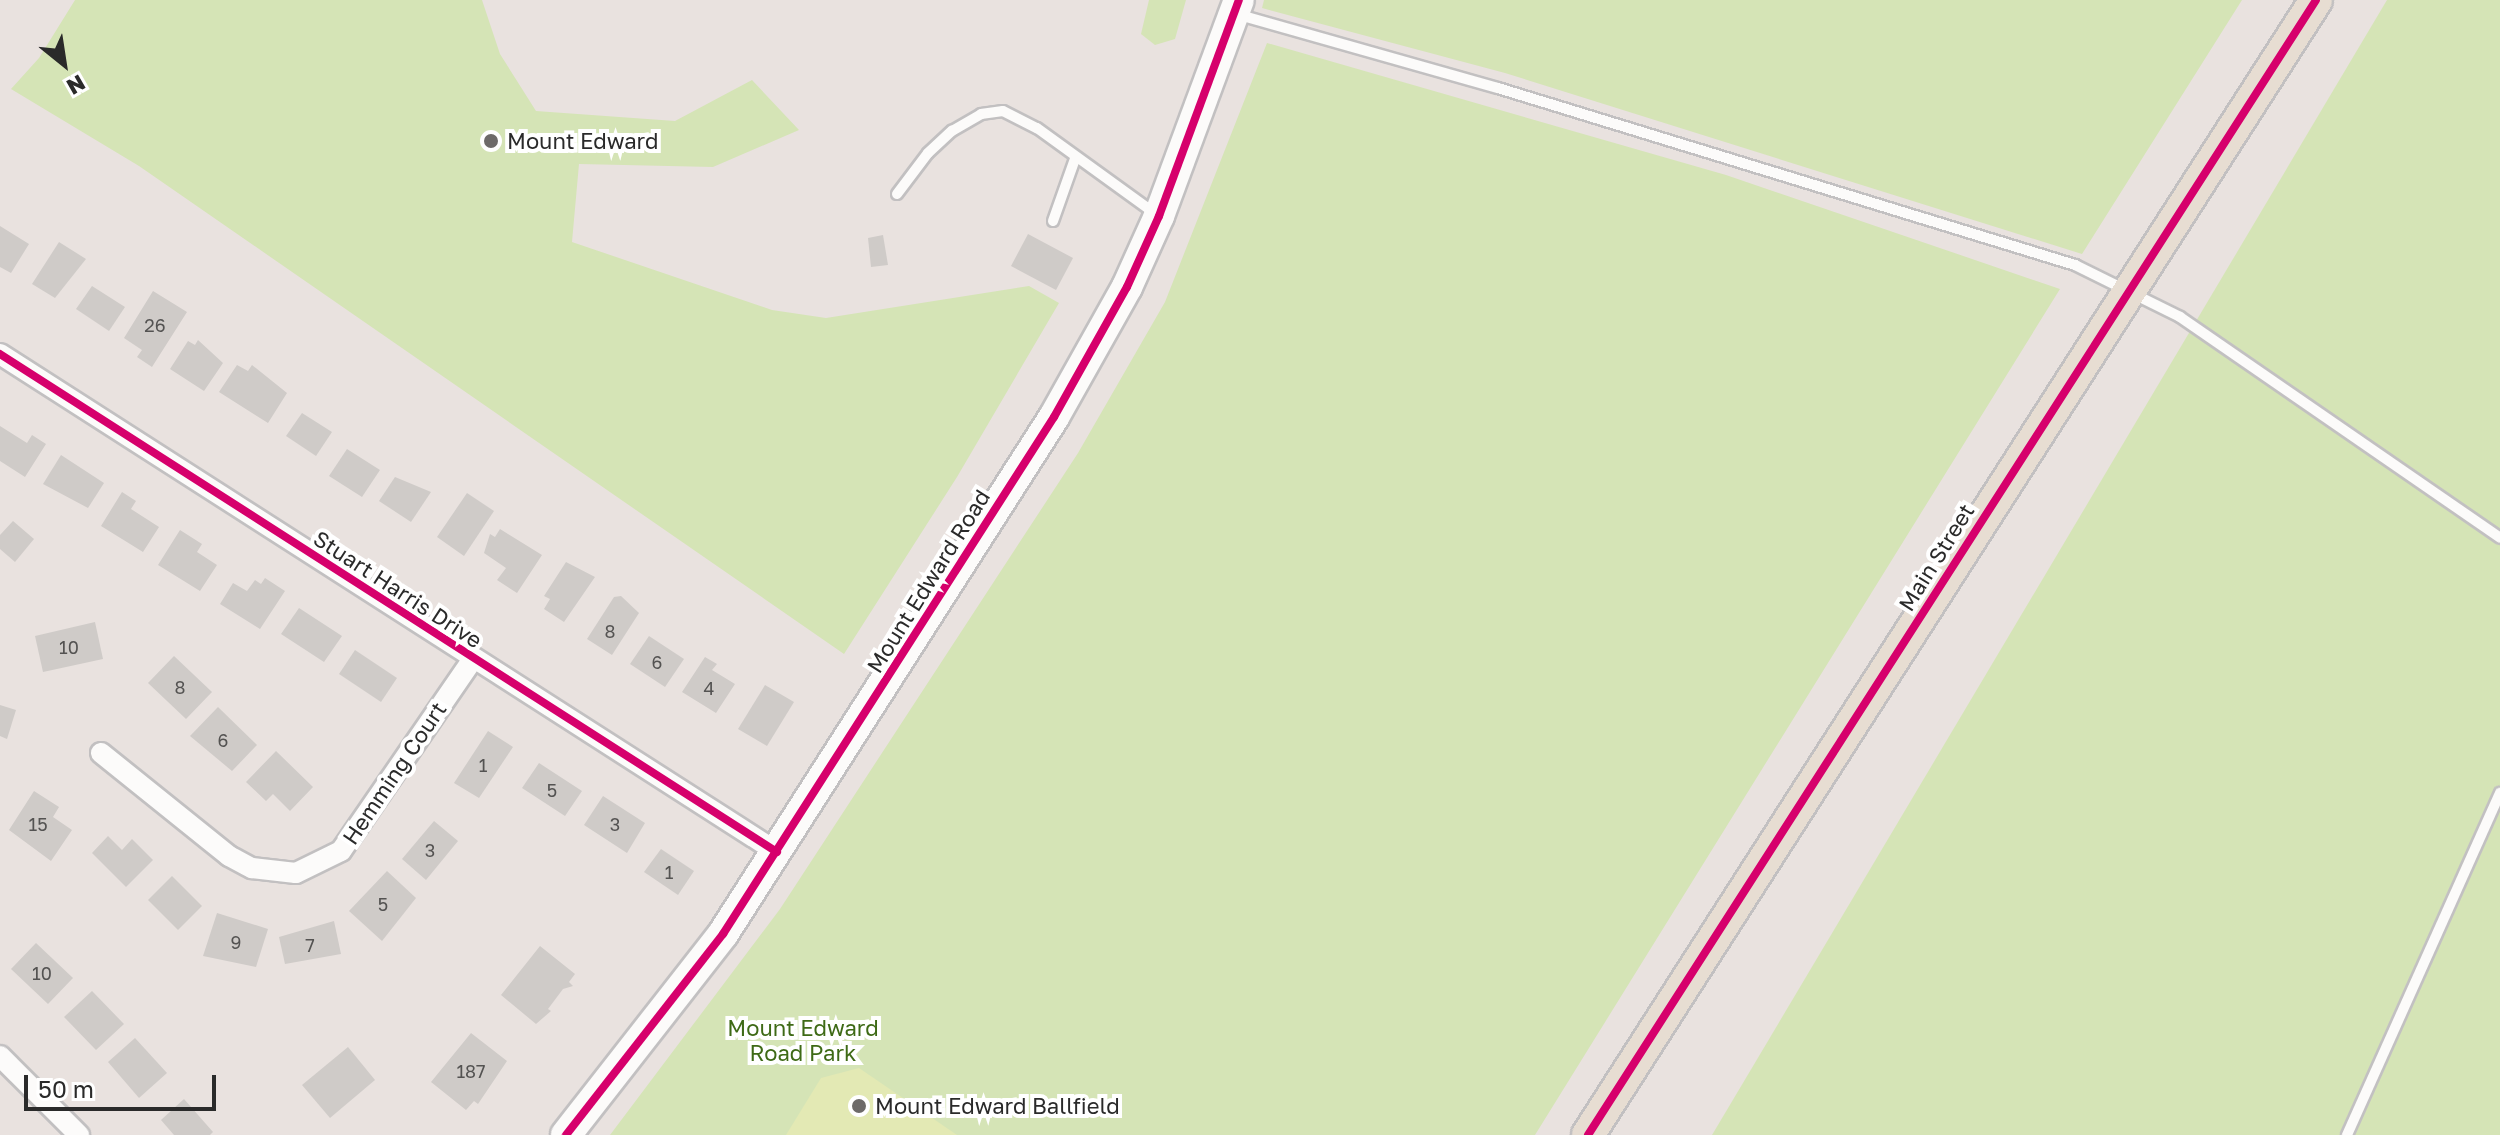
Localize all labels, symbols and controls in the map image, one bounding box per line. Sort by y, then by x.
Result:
north arrow [24,24,104,104]
text: N [62,69,90,101]
place label: Mount Edward [507,128,658,154]
marker: Mount Edward [482,132,500,150]
house number: 26 [144,314,166,336]
street label: Mount Edward Road [861,485,995,677]
street label: Main Street [1893,499,1979,615]
street label: Stuart Harris Drive [309,525,487,653]
house number: 8 [605,620,615,642]
house number: 10 [59,636,79,658]
house number: 6 [652,651,662,673]
house number: 8 [175,676,185,698]
house number: 4 [704,677,714,699]
street label: Hemming Court [337,697,451,849]
house number: 6 [218,729,228,751]
house number: 1 [479,754,487,776]
house number: 5 [547,779,557,801]
house number: 15 [28,813,48,835]
house number: 3 [610,813,620,835]
house number: 3 [425,839,435,861]
house number: 1 [665,861,673,883]
house number: 5 [378,893,388,915]
house number: 9 [231,931,241,953]
house number: 7 [305,934,315,956]
house number: 10 [32,962,52,984]
park label: Mount Edward Road Park [727,1014,879,1066]
scale bar [28,1059,220,1109]
house number: 187 [456,1060,486,1082]
text: 50 m [38,1074,94,1103]
place label: Mount Edward Ballfield [875,1093,1120,1119]
marker: Mount Edward Ballfield [850,1097,868,1115]

